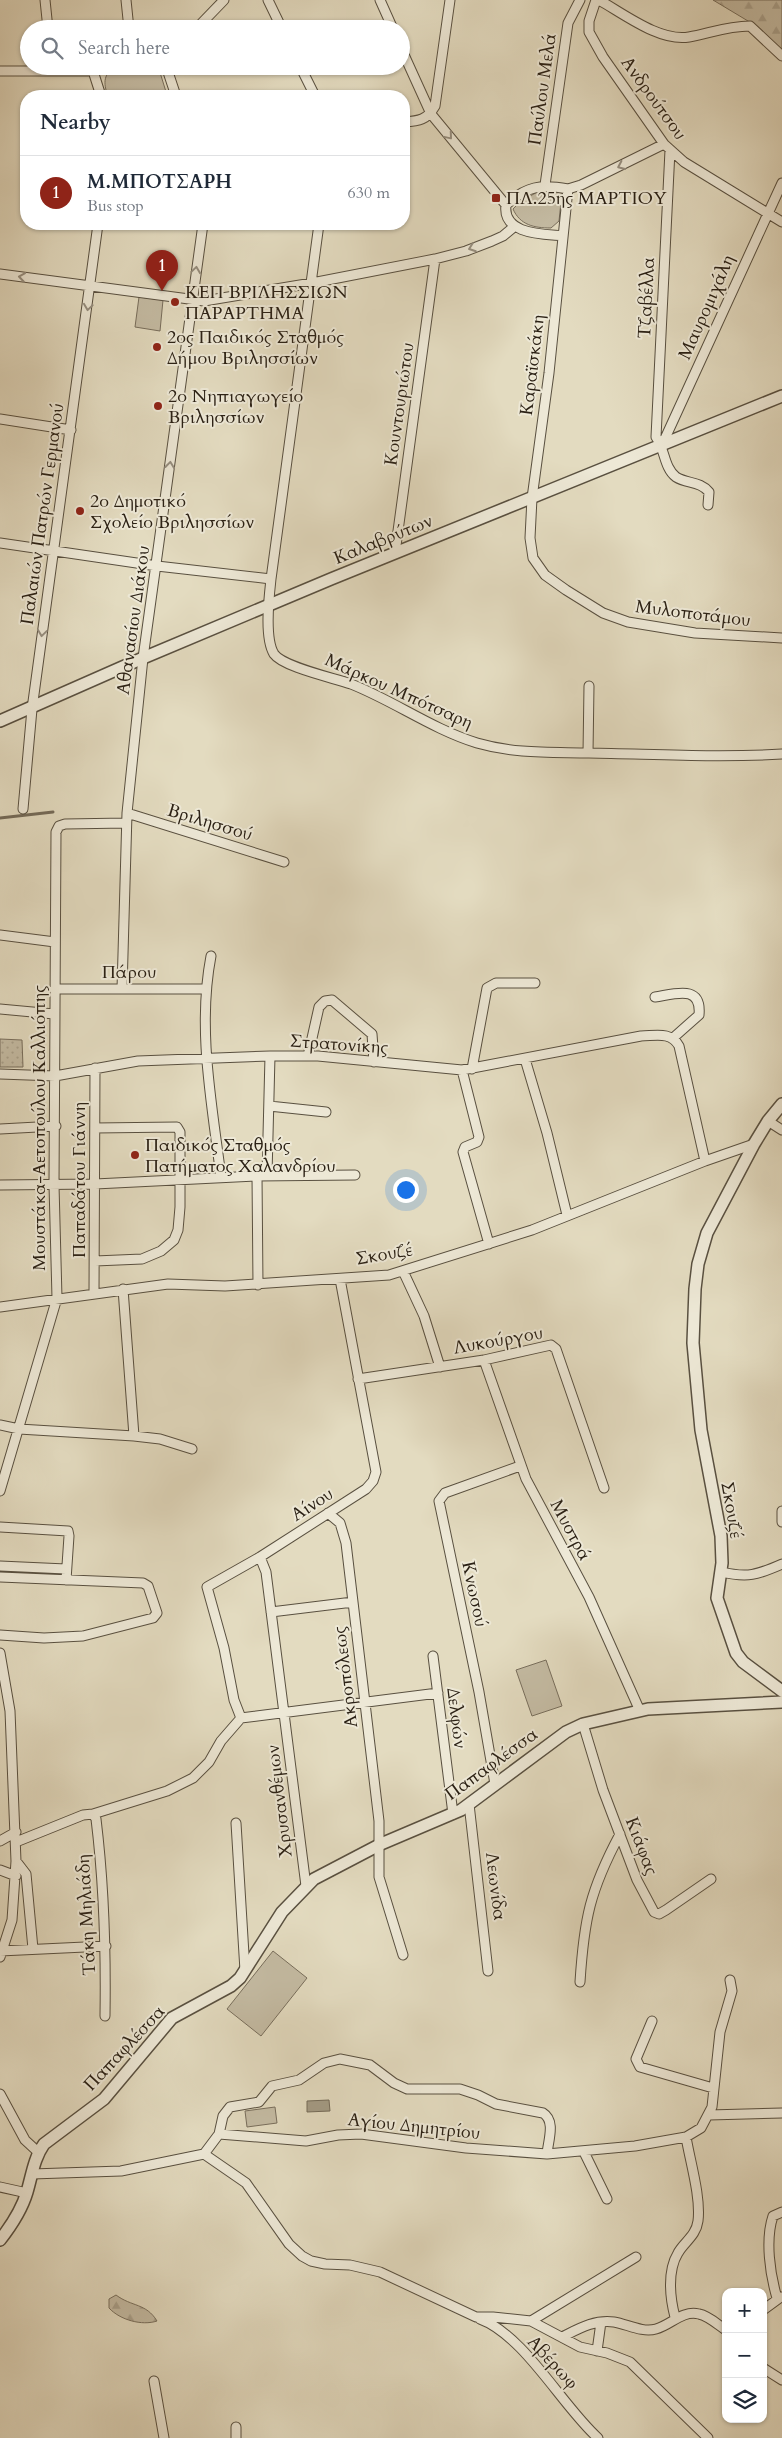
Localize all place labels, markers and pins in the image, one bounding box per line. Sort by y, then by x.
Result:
place label: ΠΛ.25ης ΜΑΡΤΙΟΥ [506,186,667,211]
marker: ΠΛ.25ης ΜΑΡΤΙΟΥ [490,192,502,204]
pin: 1 [146,250,178,291]
place label: ΚΕΠ ΒΡΙΛΗΣΣΙΩΝ ΠΑΡΑΡΤΗΜΑ [185,280,348,326]
marker: ΚΕΠ ΒΡΙΛΗΣΣΙΩΝ ΠΑΡΑΡΤΗΜΑ [169,296,181,308]
place label: 2ος Παιδικός Σταθμός Δήμου Βριλησσίων [167,325,344,371]
marker: 2ος Παιδικός Σταθμός Δήμου Βριλησσίων [151,341,163,353]
place label: 2ο Νηπιαγωγείο Βριλησσίων [168,384,303,430]
marker: 2ο Νηπιαγωγείο Βριλησσίων [152,400,164,412]
place label: 2ο Δημοτικό Σχολείο Βριλησσίων [90,489,254,535]
marker: 2ο Δημοτικό Σχολείο Βριλησσίων [74,505,86,517]
place label: Παιδικός Σταθμός Πατήματος Χαλανδρίου [145,1133,336,1179]
marker: Παιδικός Σταθμός Πατήματος Χαλανδρίου [129,1149,141,1161]

